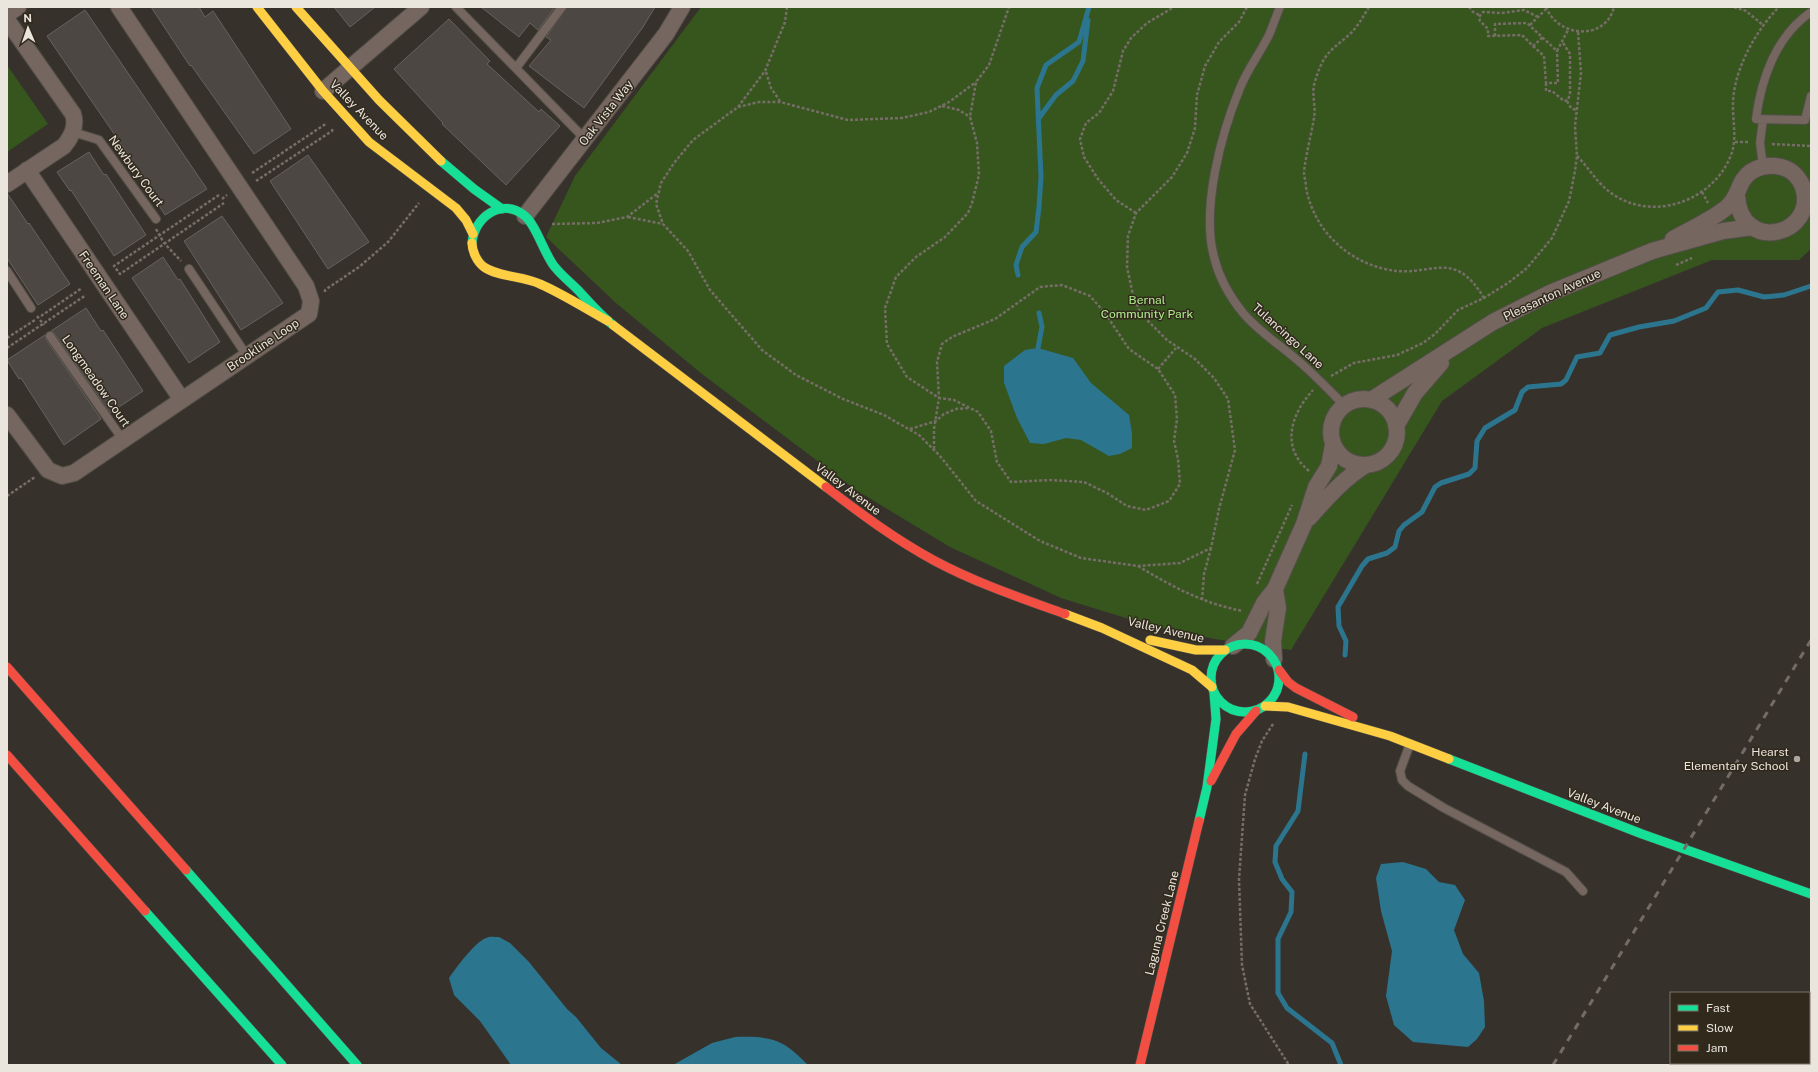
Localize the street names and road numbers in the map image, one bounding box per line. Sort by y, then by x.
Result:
street label: Valley Avenue [327,77,391,143]
street label: Oak Vista Way [576,77,636,149]
street label: Newbury Court [105,133,167,210]
street label: Freeman Lane [76,248,132,322]
street label: Pleasanton Avenue [1501,266,1603,324]
street label: Tulancingo Lane [1249,300,1327,372]
street label: Brookline Loop [224,316,302,374]
street label: Longmeadow Court [59,332,133,430]
street label: Valley Avenue [813,460,884,518]
street label: Valley Avenue [1126,614,1206,646]
street label: Valley Avenue [1565,785,1643,827]
street label: Laguna Creek Lane [1142,869,1182,977]

